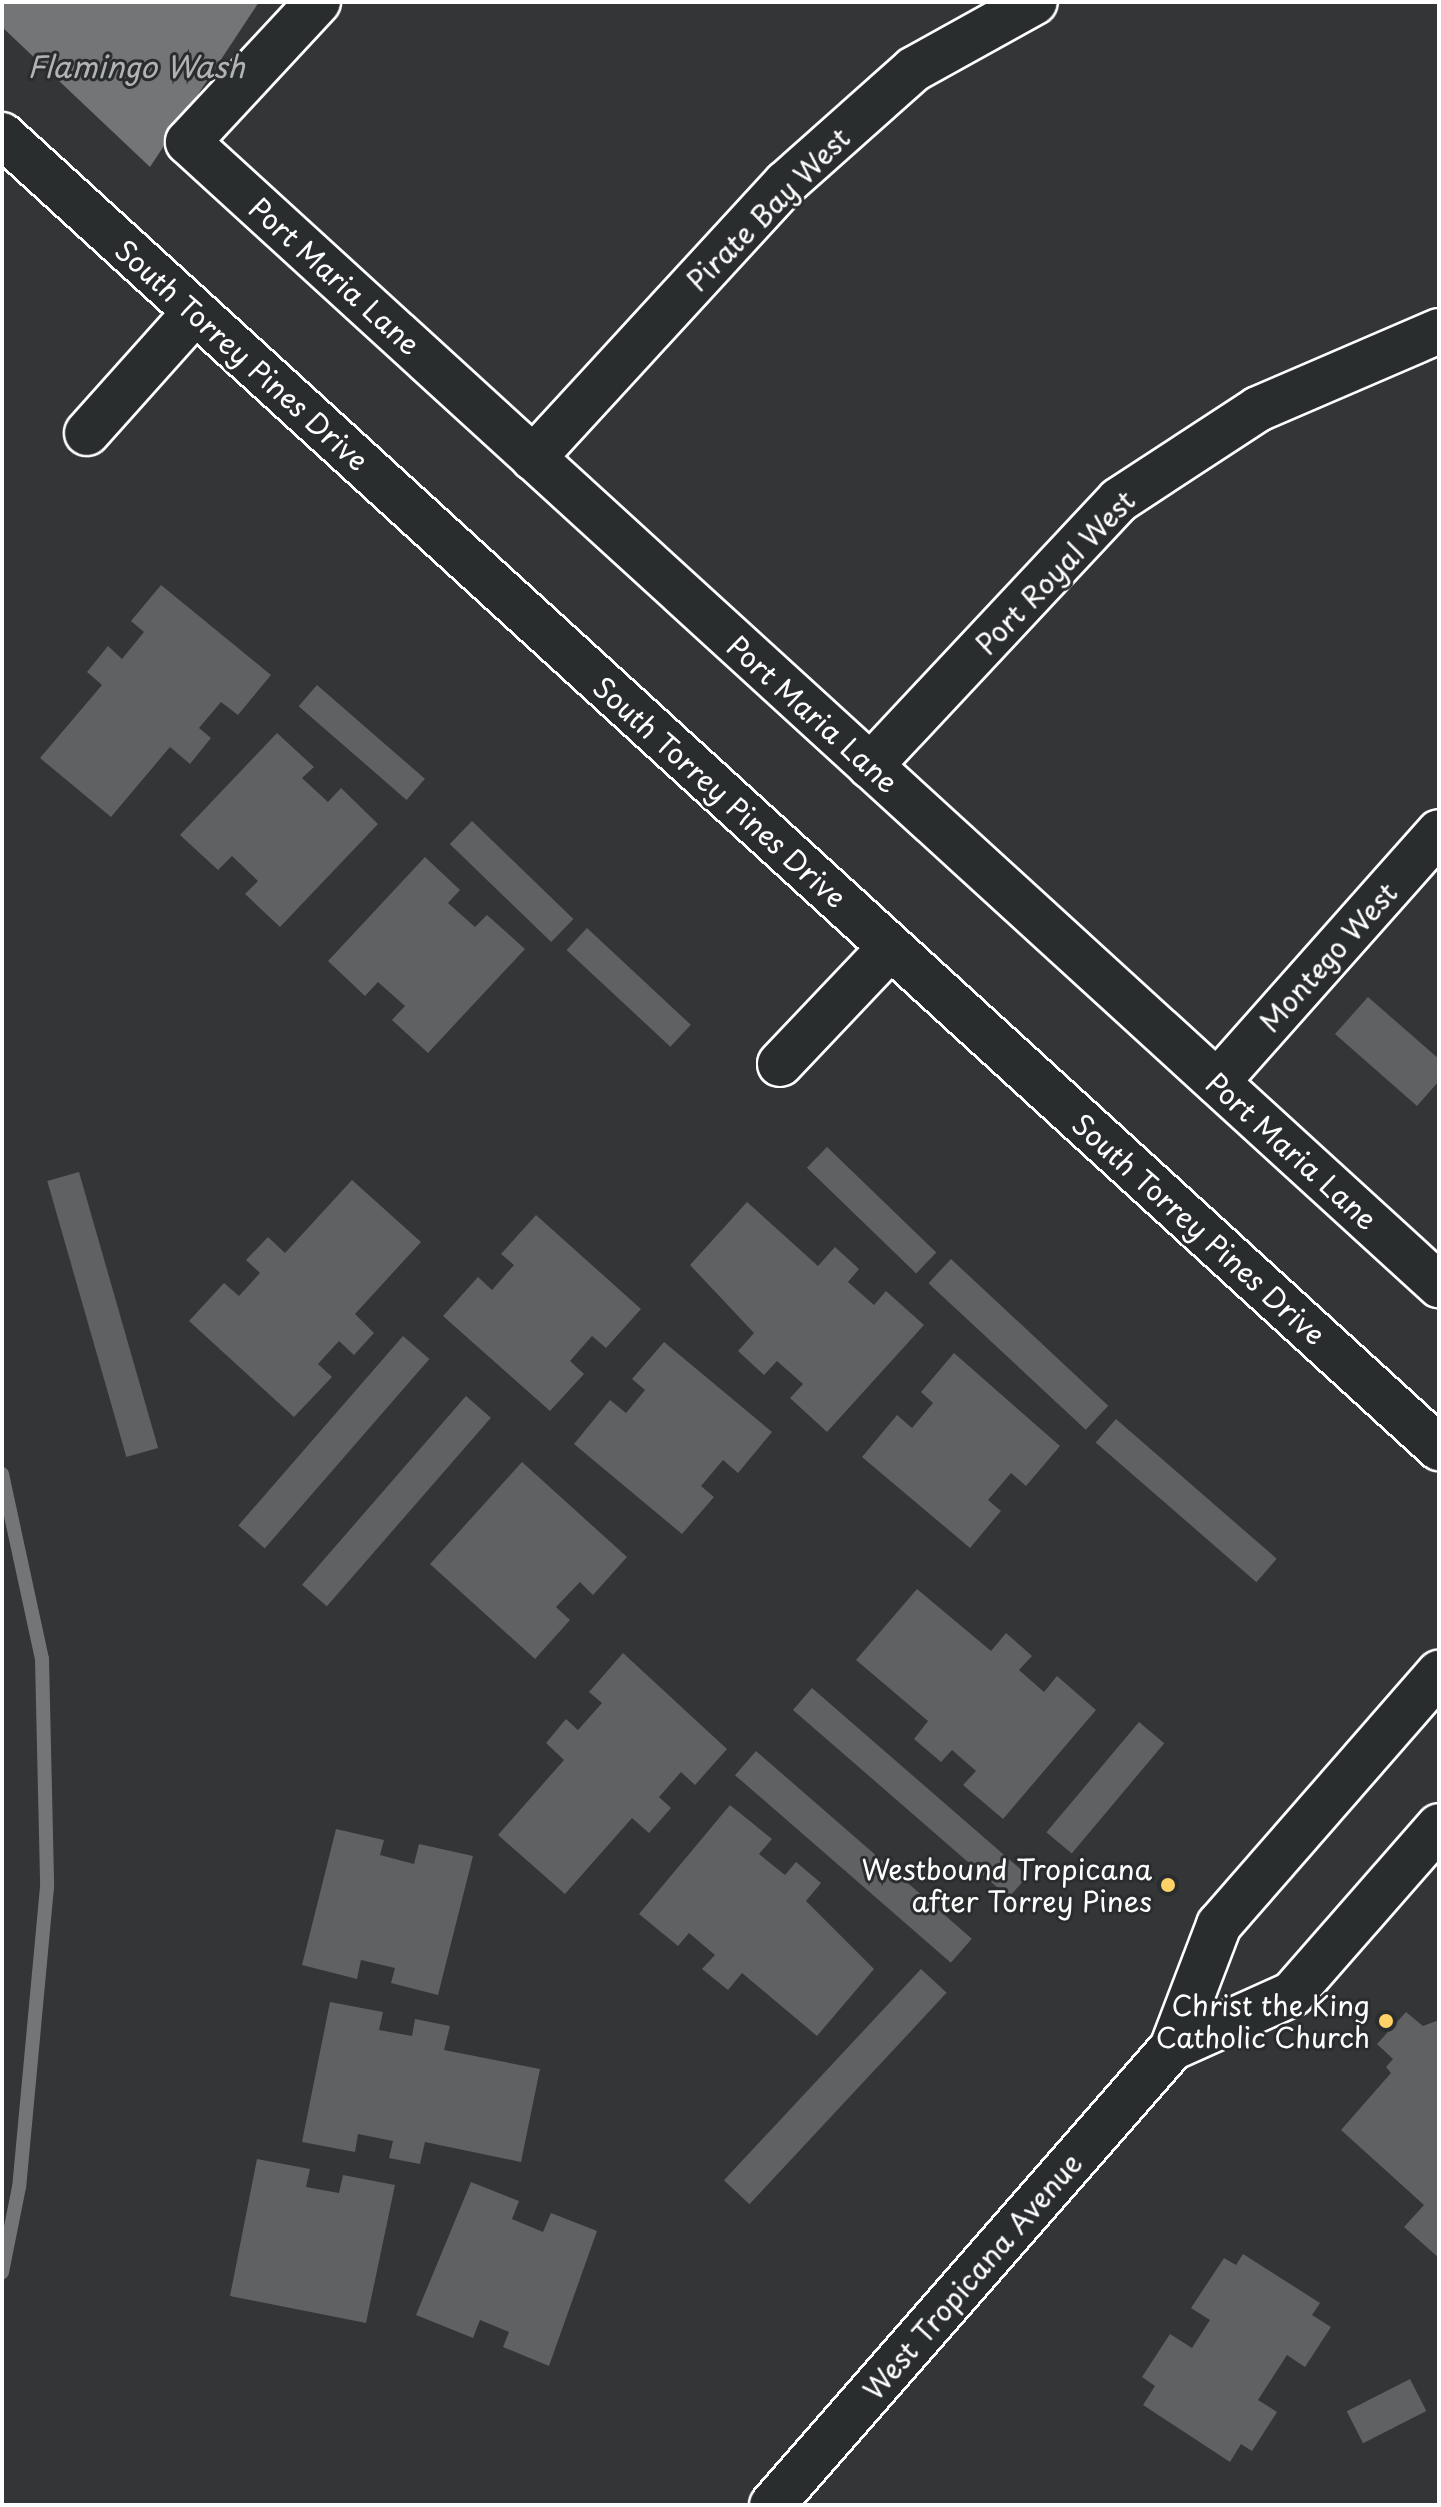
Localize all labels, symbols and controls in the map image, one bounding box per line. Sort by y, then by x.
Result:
water label: Flamingo Wash [27,48,245,84]
street label: Pirate Bay West [680,121,856,297]
street label: Port Maria Lane [242,190,428,362]
street label: South Torrey Pines Drive [107,231,377,479]
street label: Port Royal West [968,483,1142,661]
street label: Port Maria Lane [720,628,906,800]
street label: South Torrey Pines Drive [585,668,855,916]
street label: Montego West [1252,875,1404,1039]
street label: Port Maria Lane [1199,1065,1385,1237]
street label: South Torrey Pines Drive [1064,1105,1334,1353]
place label: Westbound Tropicana after Torrey Pines [862,1852,1152,1918]
marker: Westbound Tropicana after Torrey Pines [1159,1876,1177,1894]
place label: Christ the King Catholic Church [1154,1988,1370,2054]
marker: Christ the King Catholic Church [1377,2012,1395,2030]
street label: West Tropicana Avenue [856,2146,1088,2406]

